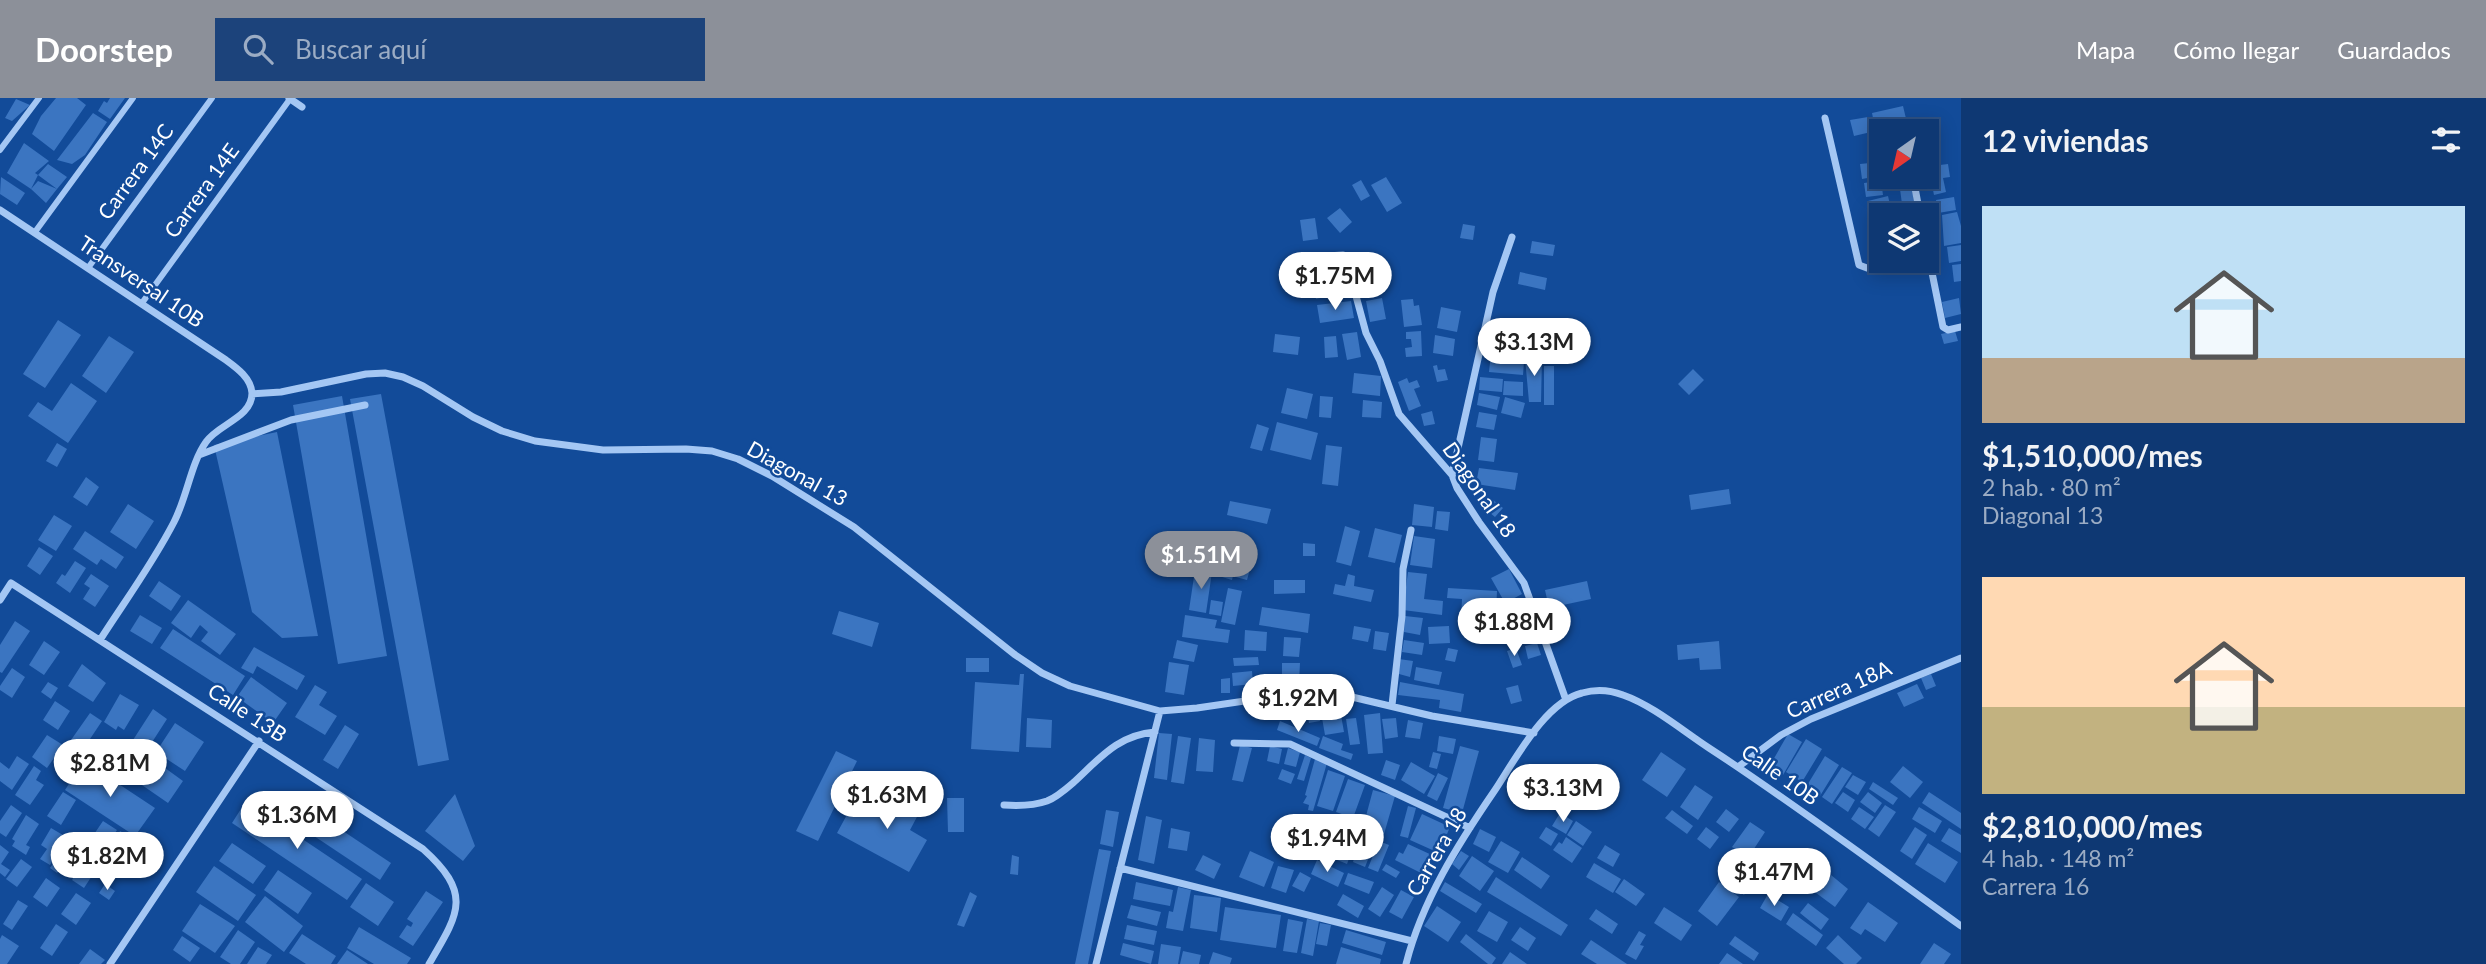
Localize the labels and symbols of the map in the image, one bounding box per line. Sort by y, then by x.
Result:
street label: Carrera 14C [92,118,178,224]
north arrow [1869,119,1939,189]
street label: Carrera 14E [158,138,243,242]
street label: Transversal 10B [74,230,209,332]
pin: $1.75M [1278,252,1392,312]
pin: $3.13M [1477,318,1591,378]
street label: Diagonal 13 [743,435,852,510]
street label: Diagonal 18 [1438,437,1522,542]
pin: $1.51M [1144,532,1258,591]
pin: $1.88M [1457,598,1571,658]
street label: Carrera 18A [1782,654,1895,723]
pin: $1.92M [1241,674,1355,734]
street label: Calle 13B [204,677,292,746]
street label: Calle 10B [1737,738,1824,809]
pin: $2.81M [53,740,167,799]
pin: $3.13M [1506,764,1620,824]
pin: $1.63M [830,772,944,831]
pin: $1.36M [240,792,354,851]
street label: Carrera 18 [1400,803,1471,900]
pin: $1.94M [1270,814,1384,874]
pin: $1.82M [50,832,164,892]
pin: $1.47M [1717,848,1831,908]

